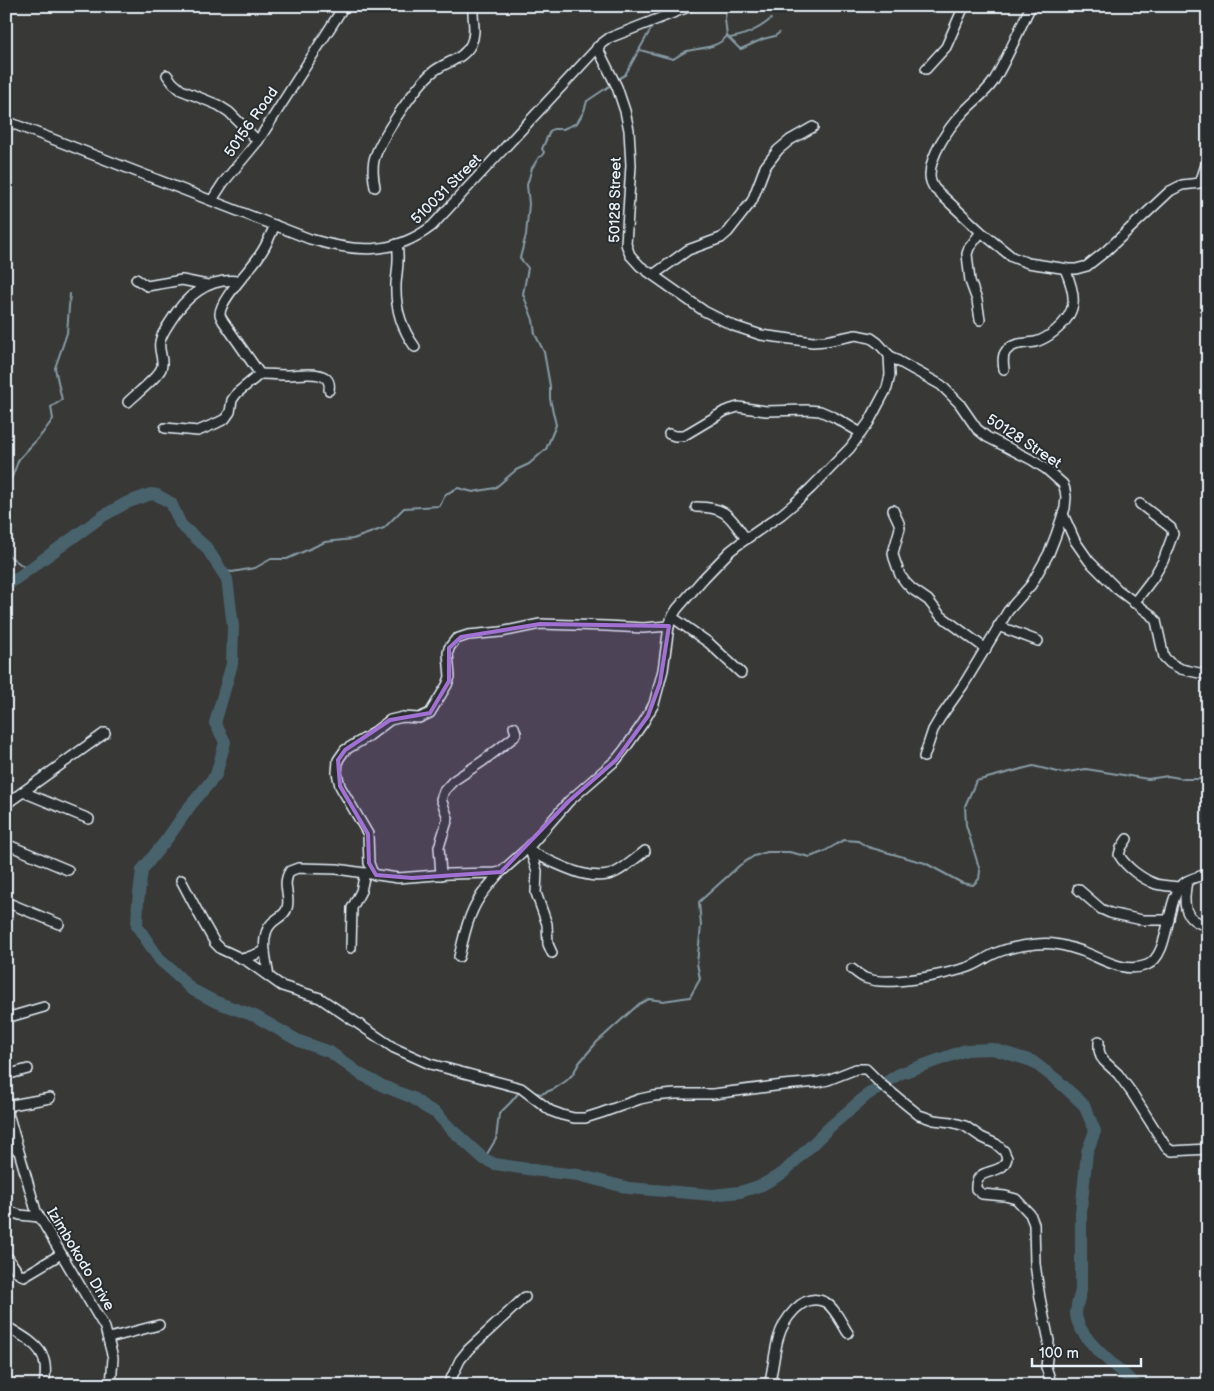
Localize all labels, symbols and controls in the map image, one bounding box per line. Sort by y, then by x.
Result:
street label: 50156 Road [220,84,283,161]
street label: 510031 Street [407,150,486,229]
street label: 50128 Street [605,157,626,243]
street label: 50128 Street [983,410,1065,473]
street label: Izimbokodo Drive [42,1204,119,1314]
scale bar [1032,1336,1140,1368]
text: 100 m [1039,1344,1079,1363]

